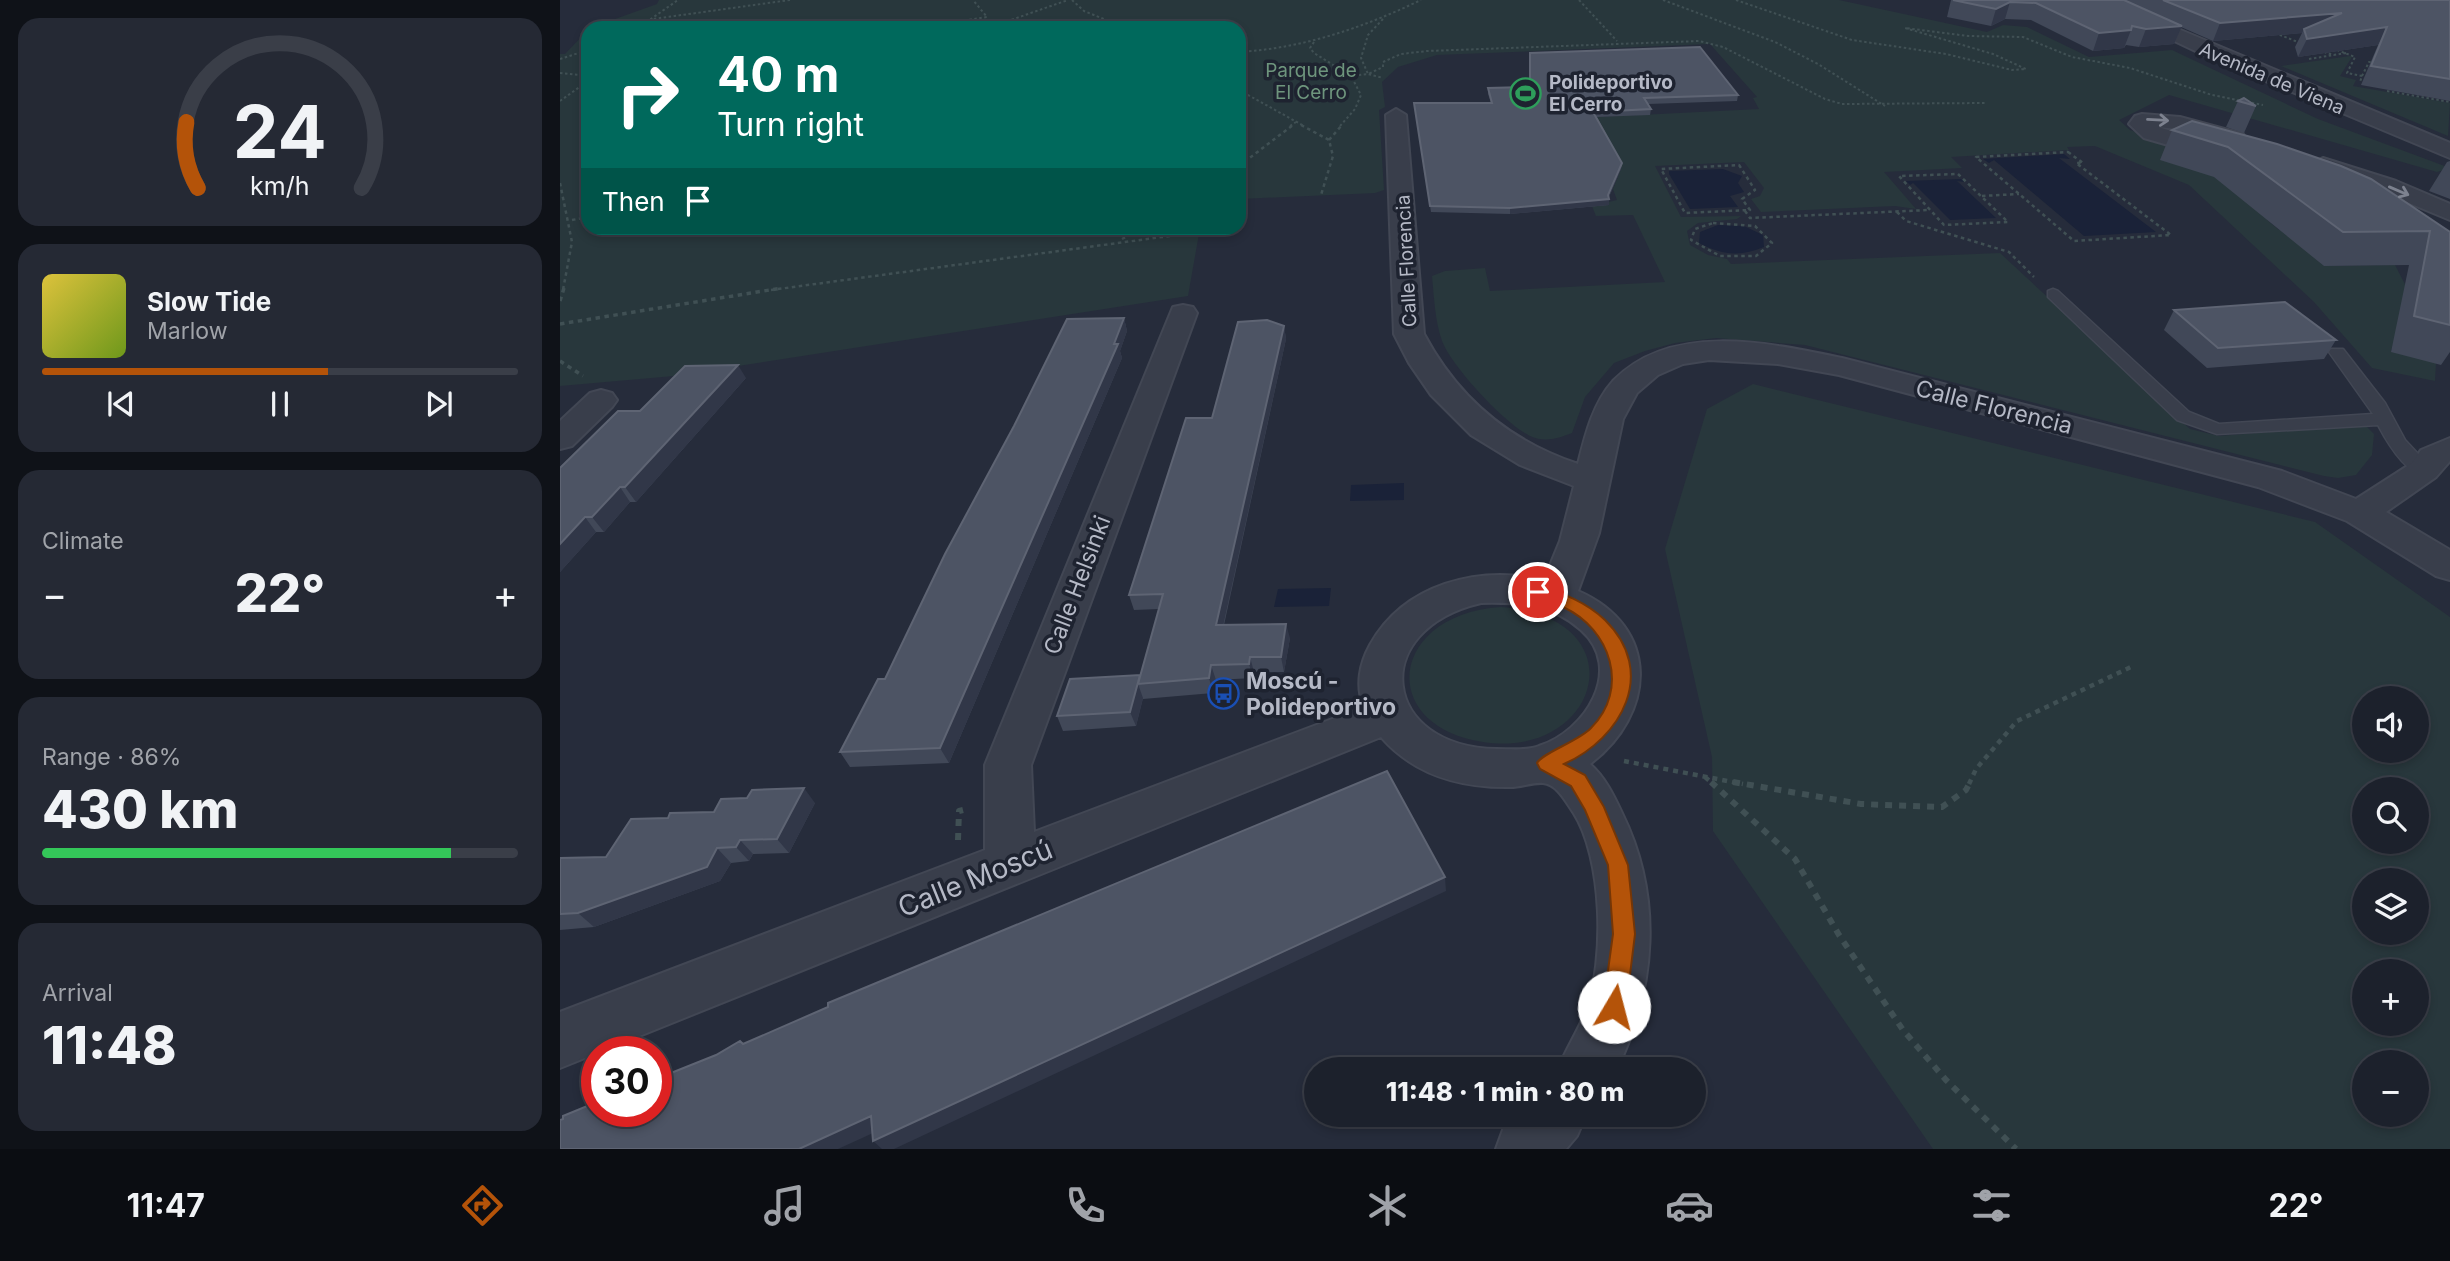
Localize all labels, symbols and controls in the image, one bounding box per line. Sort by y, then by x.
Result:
street label: Avenida de Viena [2196,38,2348,119]
text: 40 m [717,45,840,104]
icon: right [602,49,693,140]
park label: Parque de El Cerro [1265,59,1357,104]
place label: Polideportivo El Cerro [1549,71,1673,116]
sports icon: Polideportivo El Cerro [1509,76,1543,110]
text: 24 [233,87,327,176]
text: Turn right [717,105,864,144]
one-way arrow [2146,114,2169,127]
text: km/h [250,171,310,201]
icon: arrive [679,182,717,220]
one-way arrow [2388,185,2409,198]
text: Then [602,186,665,217]
street label: Calle Florencia [1392,194,1421,328]
text: Slow Tide [147,286,271,317]
text: Marlow [147,317,227,345]
street label: Calle Florencia [1913,374,2075,440]
icon: previous [102,385,140,423]
icon: pause [261,385,299,423]
icon: next [420,385,458,423]
street label: Calle Helsinki [1038,512,1116,658]
text: Climate [42,527,124,555]
text: 22° [235,562,325,625]
pin [1508,562,1568,622]
text: − [42,571,67,617]
text: + [493,571,518,617]
icon: arrive [1519,573,1557,611]
place label: Moscú - Polideportivo [1246,667,1396,721]
bus stop icon: Moscú - Polideportivo [1206,677,1240,711]
map controls [2352,686,2429,1127]
button: sound [2352,686,2429,763]
text: Range · 86% [42,743,181,771]
button: search [2352,777,2429,854]
text: 430 km [42,778,238,841]
street label: Calle Moscú [893,832,1057,924]
button: layers [2352,868,2429,945]
button: + [2352,959,2429,1036]
position arrow [1577,970,1651,1044]
text: Arrival [42,979,113,1007]
text: 11:48 [42,1014,177,1077]
speed limit sign: 30 [581,1036,672,1127]
button: − [2352,1050,2429,1127]
text: 11:48 · 1 min · 80 m [1386,1076,1624,1107]
icon: directions [458,1181,507,1230]
icon: music [760,1181,809,1230]
icon: phone [1061,1181,1110,1230]
icon: climate [1363,1181,1412,1230]
icon: car [1665,1181,1714,1230]
icon: filters [1967,1181,2016,1230]
text: 11:47 [126,1186,205,1225]
text: 22° [2269,1186,2324,1225]

